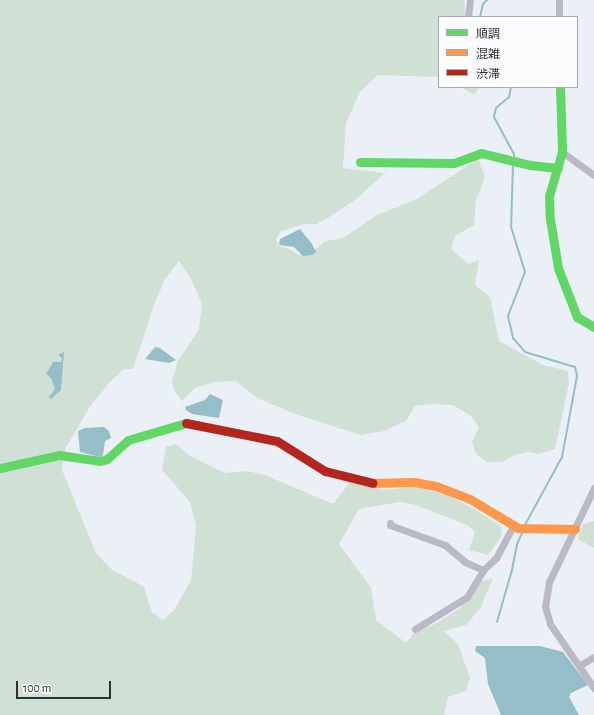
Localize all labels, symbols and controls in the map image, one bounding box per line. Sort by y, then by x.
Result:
legend [438,16,578,88]
text: 順調 [476,28,500,40]
text: 混雑 [476,48,500,60]
text: 渋滞 [476,68,500,80]
scale bar [18,673,113,699]
text: 100 m [23,682,51,694]

